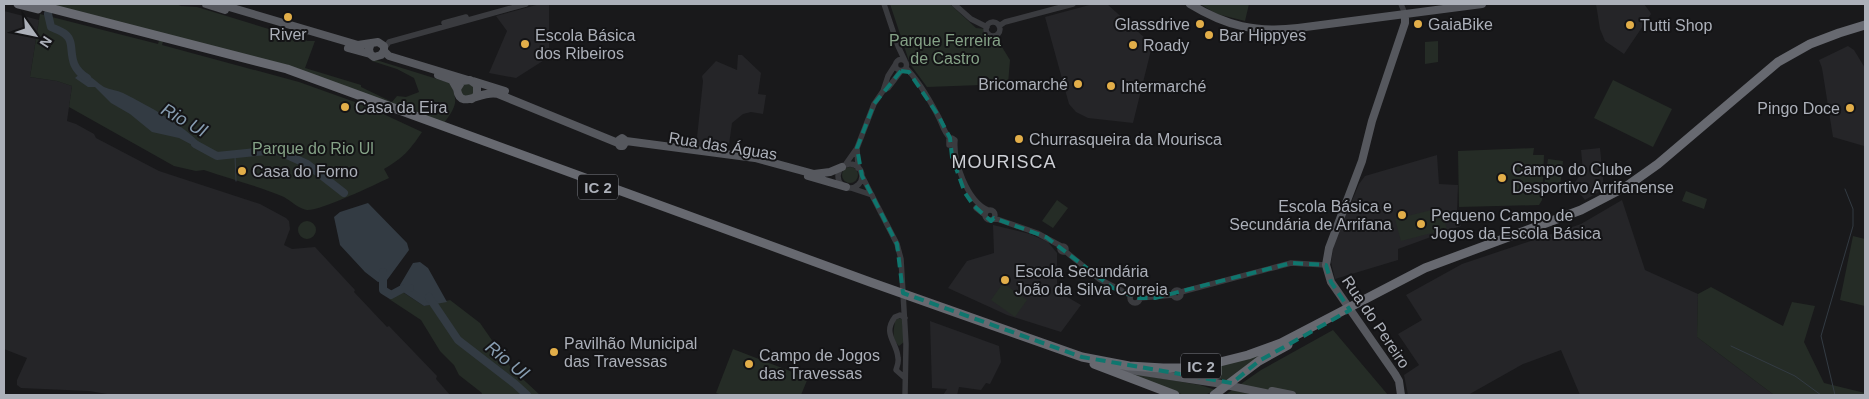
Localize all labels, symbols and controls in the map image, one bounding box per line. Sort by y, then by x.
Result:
north arrow [10,10,60,60]
marker: River [282,11,294,23]
place label: Glassdrive [1114,16,1190,33]
place label: GaiaBike [1428,16,1493,33]
place label: Tutti Shop [1640,17,1712,34]
marker: Glassdrive [1194,18,1206,30]
marker: GaiaBike [1412,18,1424,30]
marker: Tutti Shop [1624,19,1636,31]
place label: River [269,26,307,43]
place label: Escola Básica dos Ribeiros [535,27,636,62]
place label: Bar Hippyes [1219,27,1306,44]
marker: Bar Hippyes [1203,29,1215,41]
park label: Parque Ferreira de Castro [889,32,1001,67]
text: N [36,33,55,51]
place label: Roady [1143,37,1189,54]
marker: Escola Básica dos Ribeiros [519,38,531,50]
marker: Roady [1127,39,1139,51]
place label: Bricomarché [978,76,1068,93]
marker: Bricomarché [1072,78,1084,90]
place label: Intermarché [1121,78,1206,95]
marker: Intermarché [1105,80,1117,92]
water label: Rio Ul [158,99,211,141]
place label: Casa da Eira [355,99,448,116]
place label: Pingo Doce [1757,100,1840,117]
marker: Casa da Eira [339,101,351,113]
marker: Pingo Doce [1844,102,1856,114]
street label: Rua das Águas [668,128,779,163]
place label: Churrasqueira da Mourisca [1029,131,1222,148]
marker: Churrasqueira da Mourisca [1013,133,1025,145]
park label: Parque do Rio Ul [252,140,374,157]
district label: MOURISCA [951,152,1057,172]
place label: Campo do Clube Desportivo Arrifanense [1512,161,1674,196]
place label: Casa do Forno [252,163,358,180]
marker: Casa do Forno [236,165,248,177]
marker: Campo do Clube Desportivo Arrifanense [1496,172,1508,184]
road number: IC 2 [578,174,618,200]
place label: Escola Básica e Secundária de Arrifana [1229,198,1392,233]
place label: Pequeno Campo de Jogos da Escola Básica [1431,207,1601,242]
marker: Escola Básica e Secundária de Arrifana [1396,209,1408,221]
marker: Pequeno Campo de Jogos da Escola Básica [1415,218,1427,230]
place label: Escola Secundária João da Silva Correia [1015,263,1168,298]
street label: Rua do Pereiro [1339,273,1413,371]
marker: Escola Secundária João da Silva Correia [999,274,1011,286]
place label: Pavilhão Municipal das Travessas [564,335,697,370]
water label: Rio Ul [482,337,533,384]
marker: Pavilhão Municipal das Travessas [548,346,560,358]
place label: Campo de Jogos das Travessas [759,347,880,382]
road number: IC 2 [1181,354,1221,378]
marker: Campo de Jogos das Travessas [743,358,755,370]

